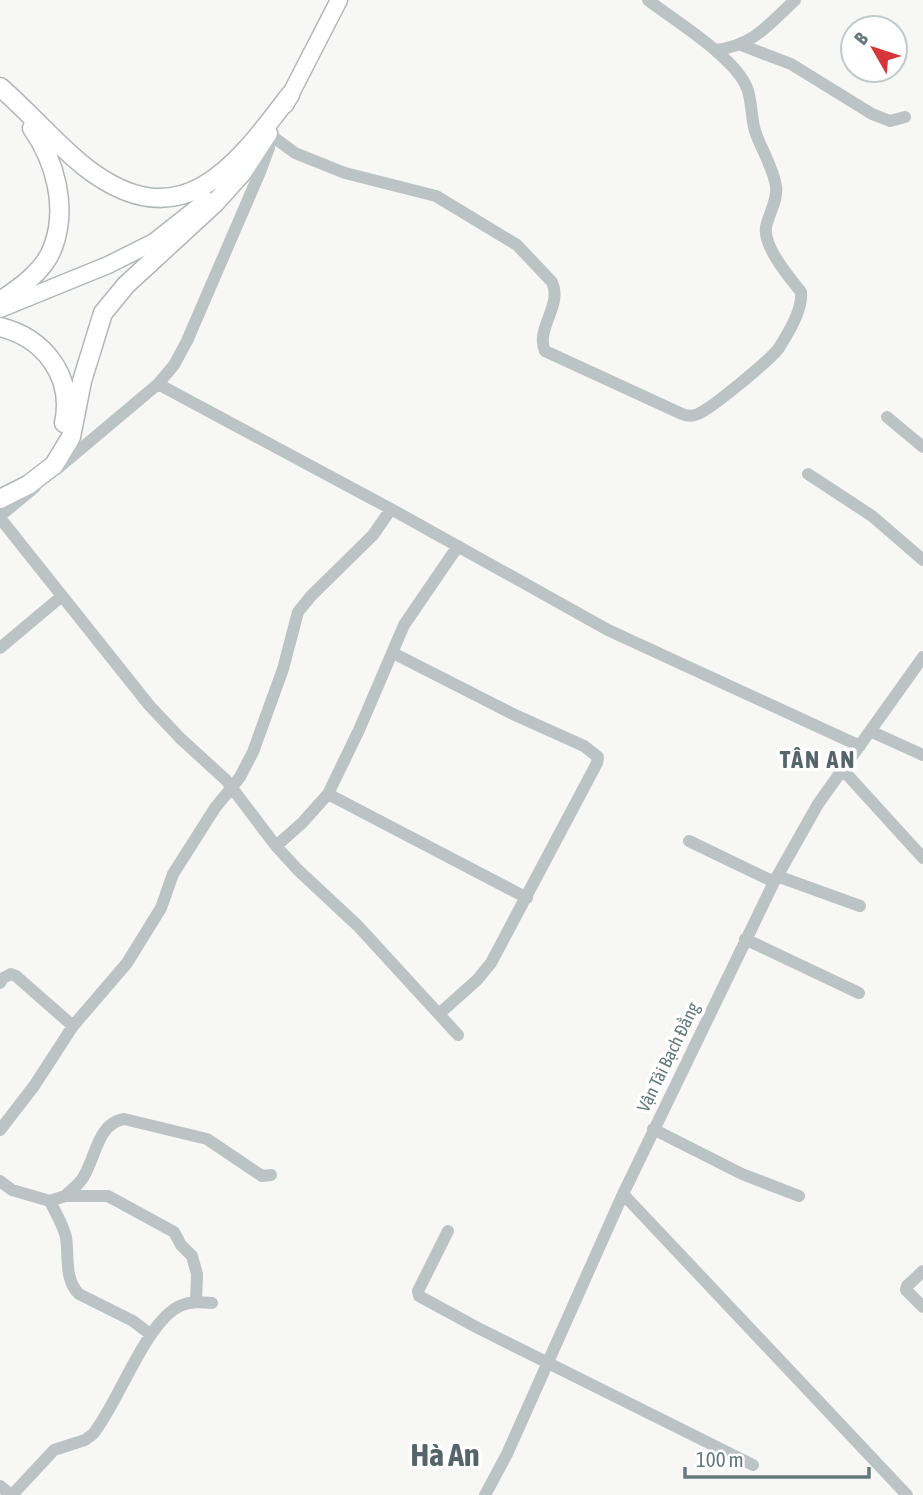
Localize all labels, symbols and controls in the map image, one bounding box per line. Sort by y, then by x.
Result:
north arrow [839,14,909,84]
text: B [849,28,872,49]
district label: TÂN AN [780,746,856,773]
street label: Vận Tải Bạch Đằng [632,999,704,1115]
district label: Hà An [410,1436,480,1473]
scale bar [685,1436,869,1480]
text: 100 m [696,1447,744,1471]

